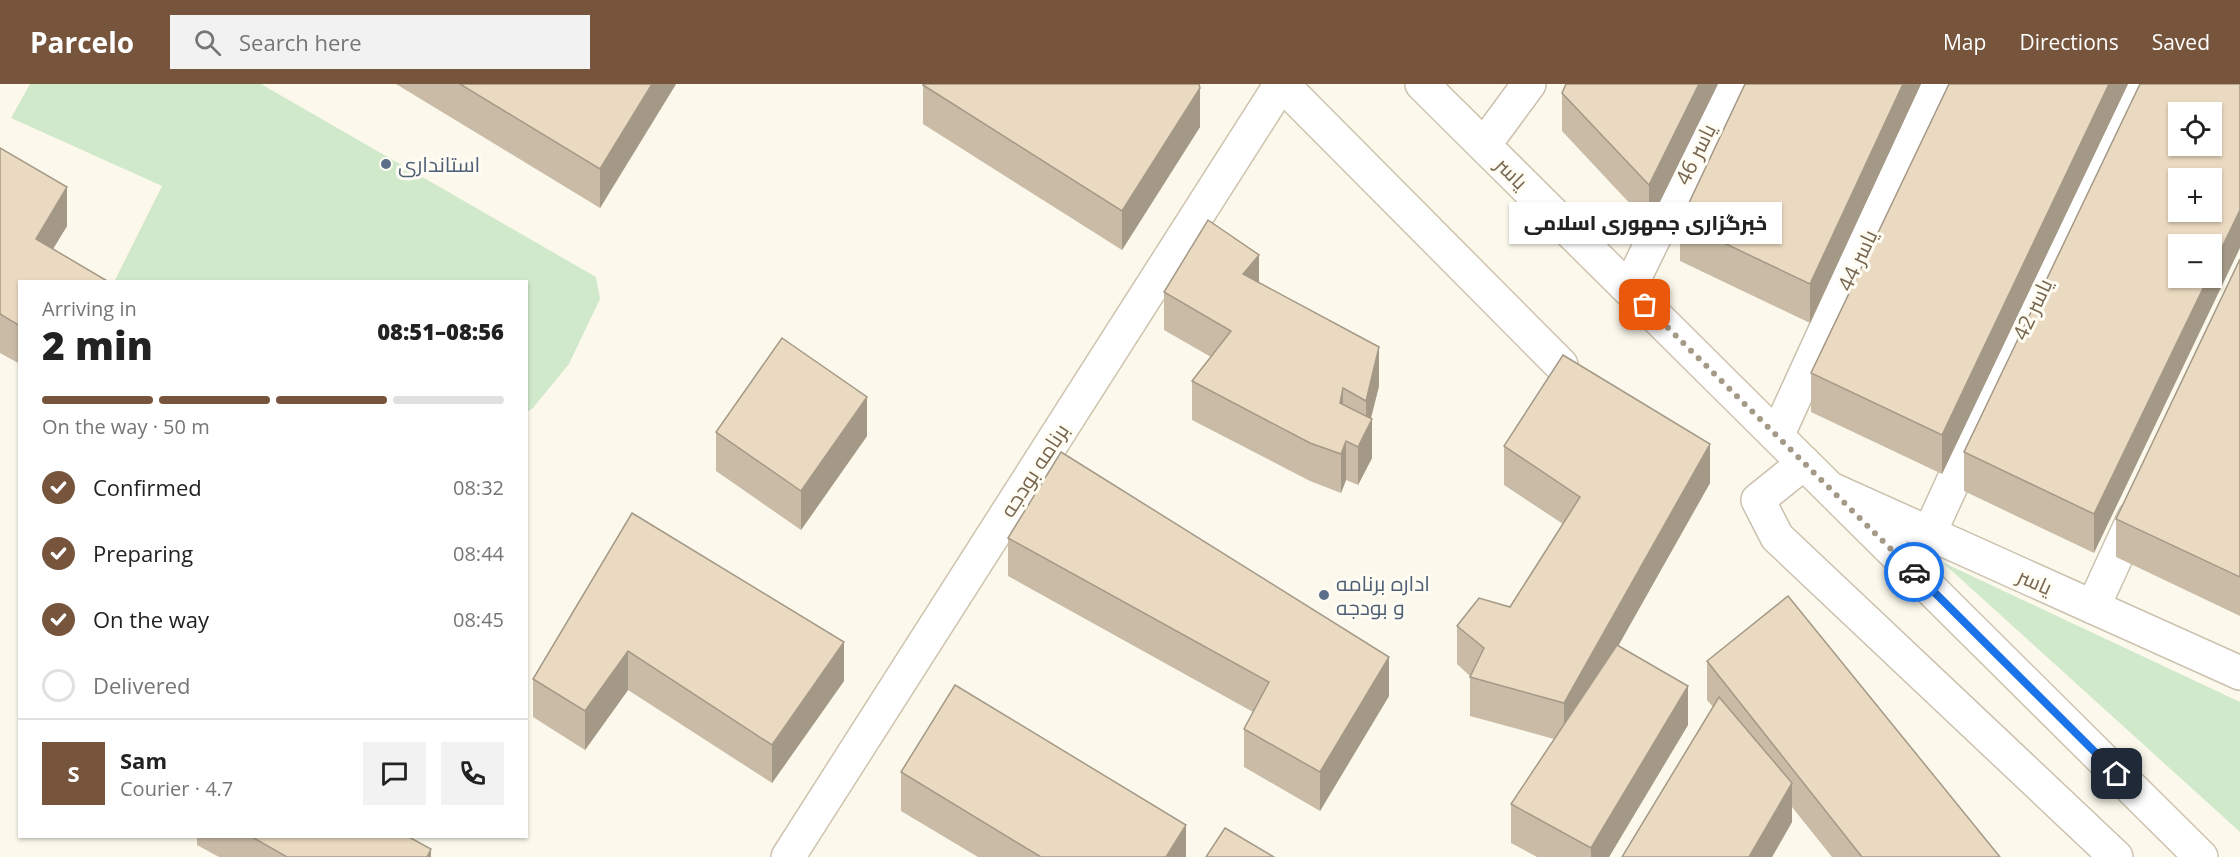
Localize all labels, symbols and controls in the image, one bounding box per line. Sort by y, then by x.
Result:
search box [170,15,590,69]
text: Parcelo [30,23,134,61]
icon: search [191,26,224,59]
text: Search here [239,27,362,57]
text: Map [1943,28,1986,56]
text: Directions [2019,28,2119,56]
text: Saved [2152,28,2210,56]
map controls [2168,102,2222,288]
button: locate [2168,102,2222,156]
street label: یاسر 46 [1668,118,1722,189]
place label: استانداری [398,150,480,178]
street label: یاسر [1489,150,1535,196]
marker: استانداری [379,157,393,171]
button: + [2168,168,2222,222]
callout: خبرگزاری جمهوری اسلامی [1508,203,1782,245]
text: خبرگزاری جمهوری اسلامی [1524,209,1767,236]
street label: یاسر 44 [1831,224,1883,295]
button: − [2168,234,2222,288]
street label: یاسر 42 [2006,273,2058,344]
pin [1619,279,1670,330]
icon: bag [1628,288,1661,321]
text: Arriving in [42,295,137,322]
text: 08:51–08:56 [377,316,504,346]
text: 2 min [42,318,153,371]
text: On the way · 50 m [42,413,210,440]
street label: برنامه بودجه [993,418,1075,522]
icon: check [42,471,75,504]
text: Confirmed [93,472,202,502]
text: 08:32 [453,474,504,501]
icon: check [42,537,75,570]
text: Preparing [93,538,193,568]
text: 08:44 [453,540,504,567]
courier [1884,542,1944,602]
icon: car [1898,556,1931,589]
street label: یاسر [2012,561,2057,601]
place label: اداره برنامه و بودجه [1336,569,1430,621]
marker: اداره برنامه و بودجه [1317,588,1331,602]
icon: check [42,603,75,636]
text: On the way [93,604,209,634]
text: 08:45 [453,606,504,633]
text: Delivered [93,670,191,700]
button: chat [363,742,426,805]
button: phone [441,742,504,805]
text: Sam [120,745,167,775]
pin [2091,748,2142,799]
icon: home [2100,757,2133,790]
text: S [67,758,80,788]
text: Courier · 4.7 [120,775,233,802]

